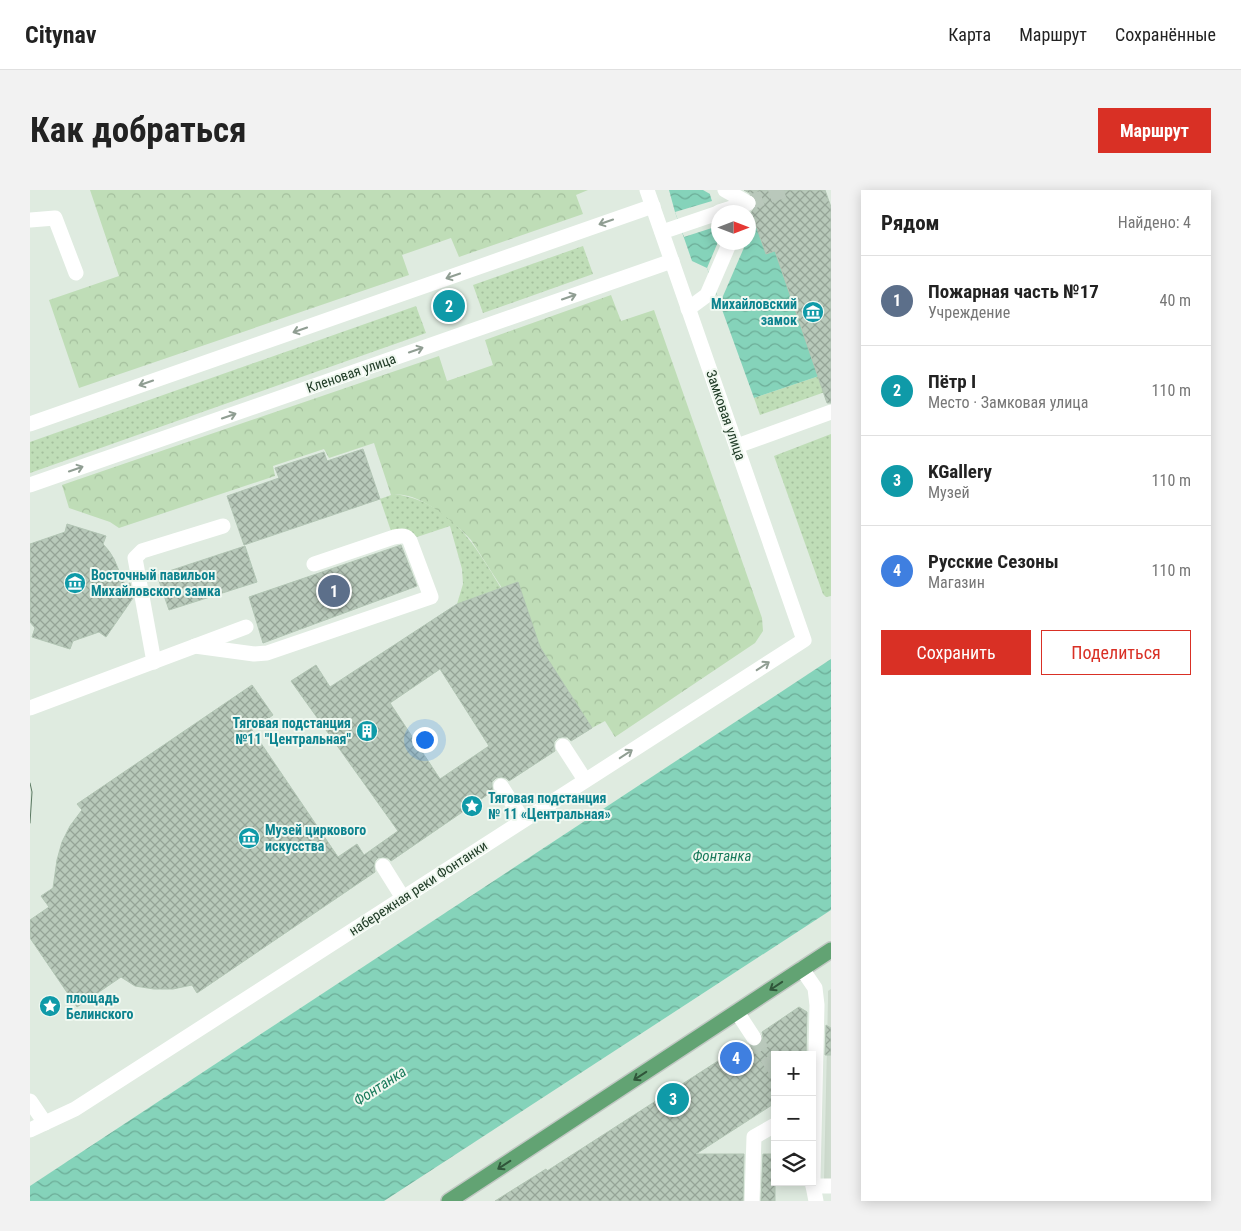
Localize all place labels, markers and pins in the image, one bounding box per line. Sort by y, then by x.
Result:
pin: 2 [433,287,465,325]
place label: Михайловский замок [711,296,797,328]
museum icon: Михайловский замок [801,300,825,324]
place label: Восточный павильон Михайловского замка [91,567,221,599]
museum icon: Восточный павильон Михайловского замка [63,571,87,595]
pin: 1 [318,572,350,610]
place label: Тяговая подстанция №11 "Центральная" [233,715,352,747]
building icon: Тяговая подстанция №11 "Центральная" [355,719,379,743]
place label: Тяговая подстанция № 11 «Центральная» [488,790,611,822]
place icon: Тяговая подстанция № 11 «Центральная» [460,794,484,818]
place label: Музей циркового искусства [265,822,366,854]
museum icon: Музей циркового искусства [237,826,261,850]
place label: площадь Белинского [66,990,133,1022]
place icon: площадь Белинского [38,994,62,1018]
pin: 4 [720,1039,752,1077]
pin: 3 [657,1080,689,1118]

